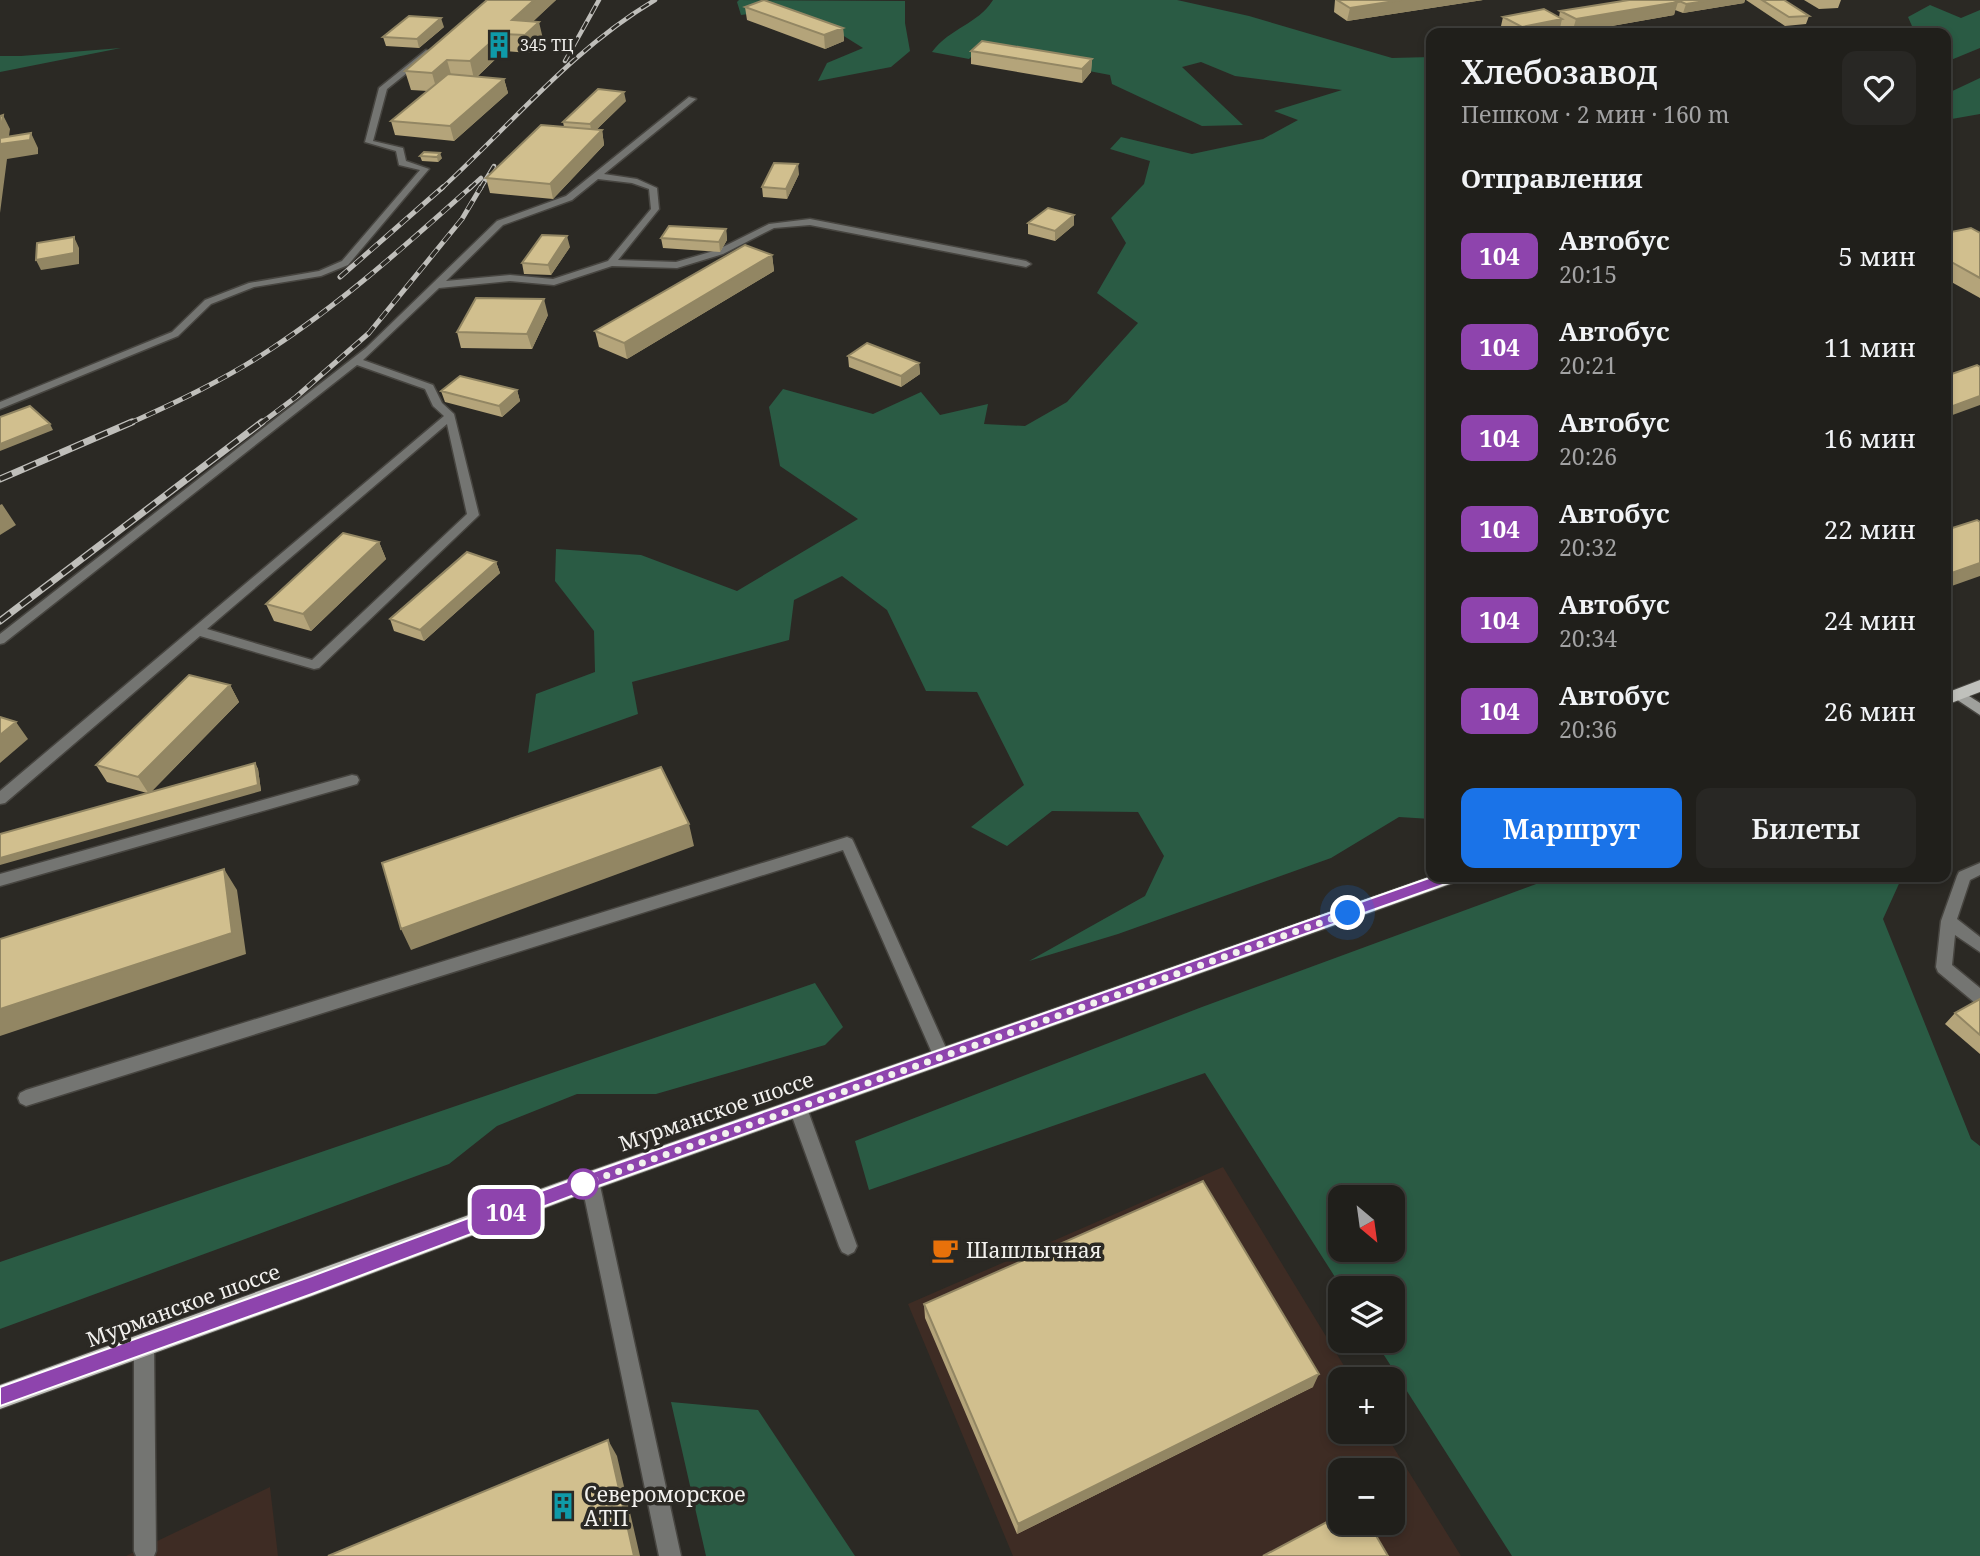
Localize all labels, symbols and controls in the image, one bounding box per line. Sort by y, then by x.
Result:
building icon: 345 ТЦ [484,30,514,60]
place label: 345 ТЦ [520,34,574,56]
text: Хлебозавод [1461,49,1657,94]
button: heart [1842,51,1916,125]
text: Пешком · 2 мин · 160 m [1461,98,1729,130]
text: Отправления [1461,160,1643,196]
text: Автобус [1559,222,1669,258]
text: 5 мин [1838,238,1916,274]
text: 104 [1479,239,1520,272]
text: 20:15 [1559,258,1617,290]
text: Автобус [1559,313,1669,349]
text: 11 мин [1824,329,1916,365]
text: 104 [1479,330,1520,363]
text: 20:21 [1559,349,1617,381]
text: Автобус [1559,404,1669,440]
text: 16 мин [1824,420,1916,456]
text: 104 [1479,421,1520,454]
text: 20:26 [1559,440,1617,472]
text: Автобус [1559,495,1669,531]
text: 22 мин [1824,511,1916,547]
text: 104 [1479,512,1520,545]
text: 20:32 [1559,531,1617,563]
text: Автобус [1559,586,1669,622]
text: 24 мин [1824,602,1916,638]
text: 104 [1479,603,1520,636]
text: 20:34 [1559,622,1617,654]
text: Автобус [1559,677,1669,713]
text: 26 мин [1824,693,1916,729]
text: 104 [1479,694,1520,727]
text: 20:36 [1559,713,1617,745]
button: Маршрут [1461,788,1682,868]
button: Билеты [1696,788,1916,868]
your location [1330,895,1365,930]
street label: Мурманское шоссе [615,1065,817,1157]
unlabelled marker [568,1169,598,1199]
north arrow [1328,1185,1405,1262]
map controls [1328,1185,1405,1535]
line badge: 104 [466,1189,546,1235]
text: 104 [486,1195,526,1228]
cafe icon: Шашлычная [930,1235,960,1265]
place label: Шашлычная [966,1236,1102,1264]
street label: Мурманское шоссе [82,1257,284,1353]
button: layers [1328,1276,1405,1353]
button: + [1328,1367,1405,1444]
button: − [1328,1458,1405,1535]
place label: Североморское АТП [584,1480,745,1532]
building icon: Североморское АТП [548,1491,578,1521]

